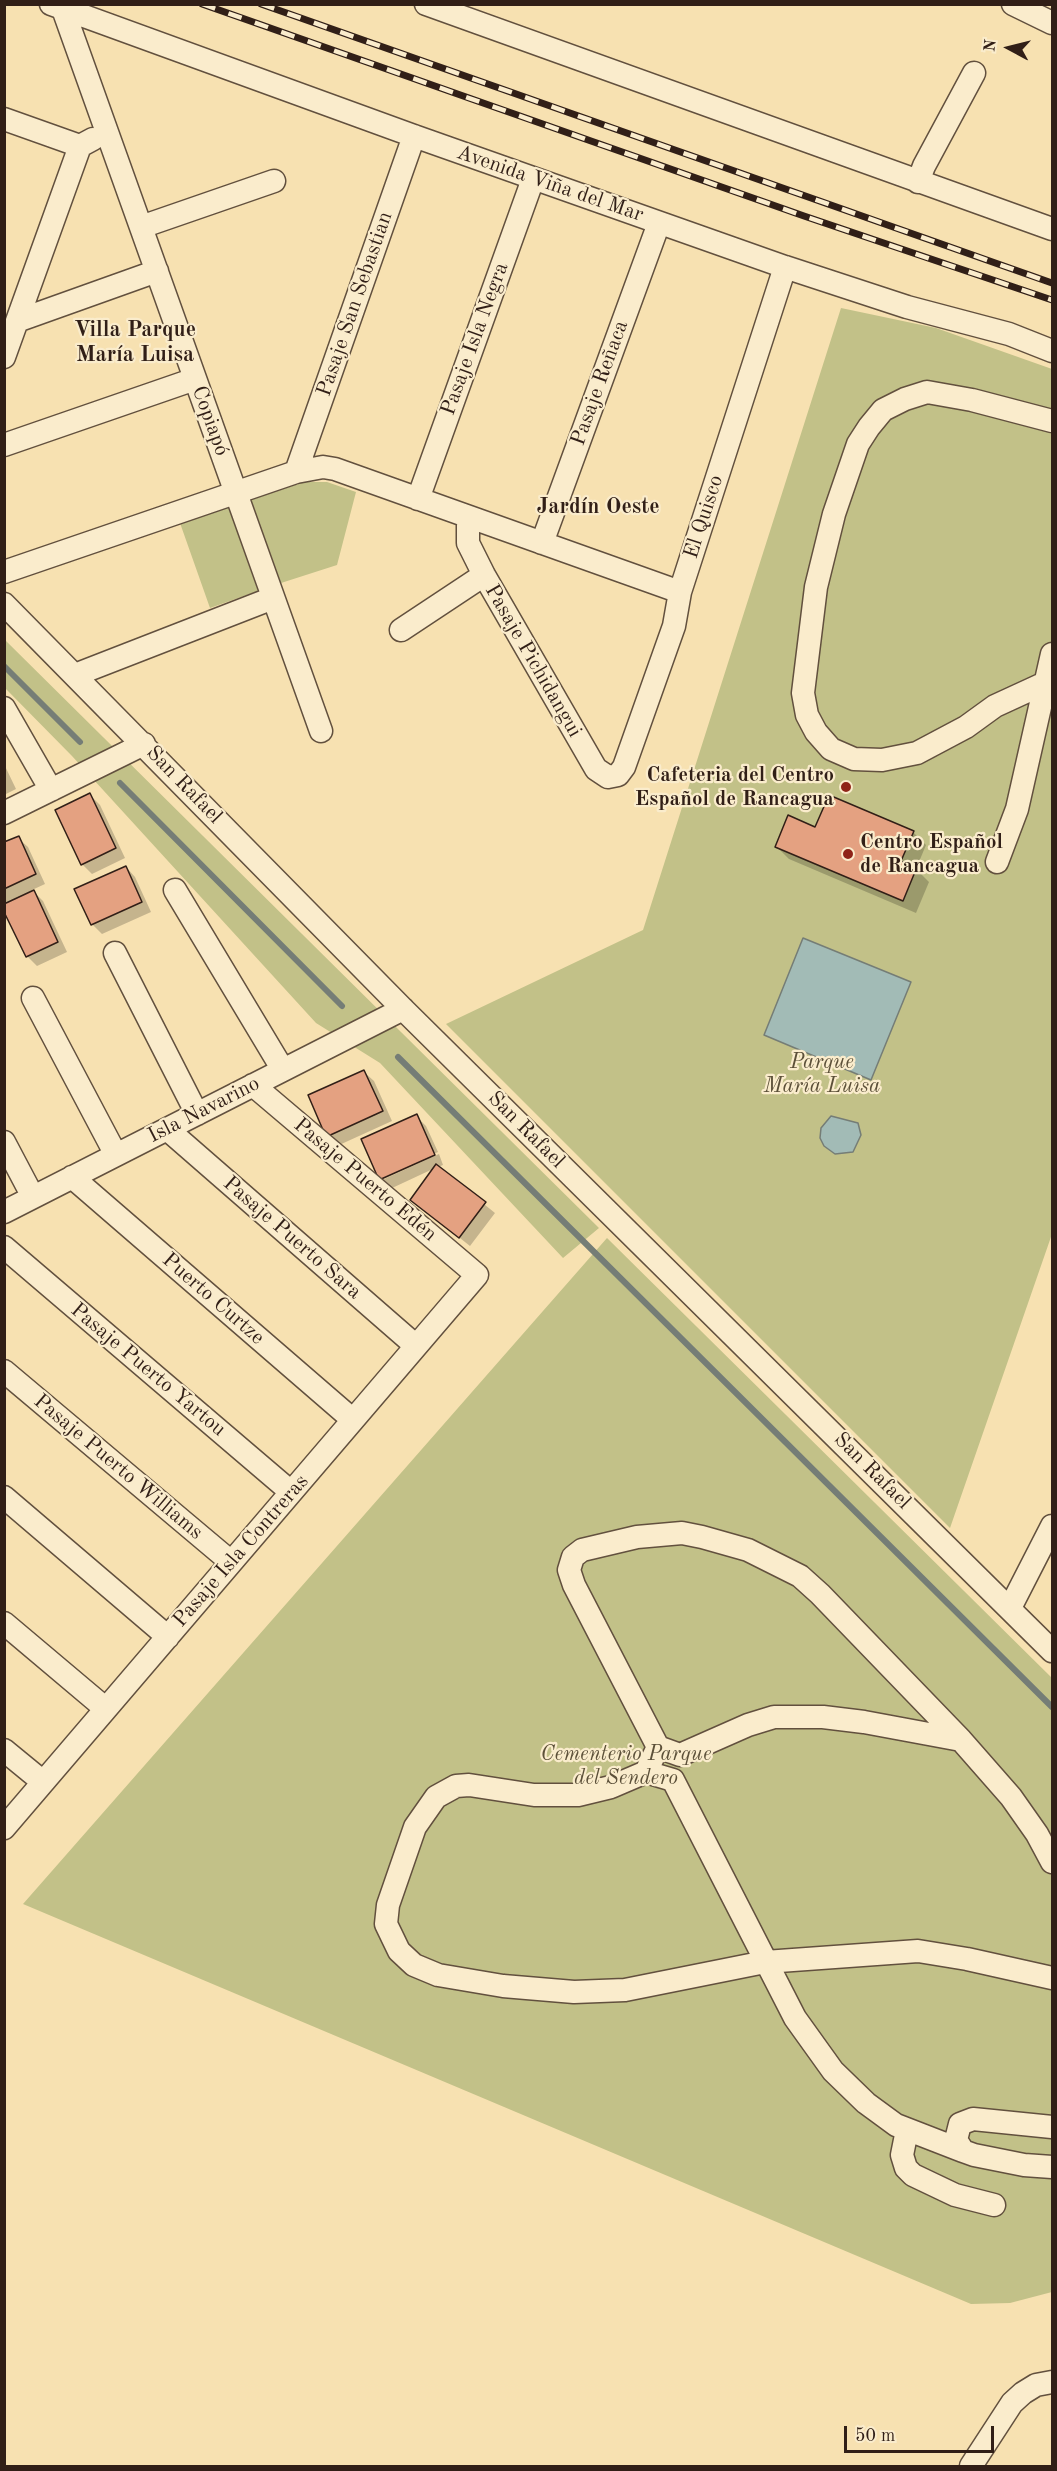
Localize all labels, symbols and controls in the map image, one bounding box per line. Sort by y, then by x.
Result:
north arrow [979,18,1039,78]
text: N [982,39,1000,53]
street label: Avenida Viña del Mar [453,140,647,228]
street label: Pasaje San Sebastian [312,208,398,400]
street label: Pasaje Isla Negra [436,259,514,419]
district label: Villa Parque María Luisa [74,317,196,368]
street label: Pasaje Reñaca [566,317,634,449]
street label: Copiapó [186,383,234,459]
street label: El Quisco [679,472,729,562]
district label: Jardín Oeste [536,494,660,520]
street label: Pasaje Pichidangui [479,580,587,742]
street label: San Rafael [141,741,227,829]
place label: Cafeteria del Centro Español de Rancagua [635,762,834,812]
marker: Cafeteria del Centro Español de Rancagua [839,780,853,794]
place label: Centro Español de Rancagua [860,829,1003,879]
marker: Centro Español de Rancagua [841,847,855,861]
park label: Parque María Luisa [764,1049,880,1099]
street label: Isla Navarino [144,1071,264,1149]
street label: San Rafael [482,1086,570,1174]
street label: Pasaje Puerto Edén [288,1113,442,1247]
street label: Pasaje Puerto Sara [218,1171,366,1305]
street label: Puerto Curtze [157,1248,269,1350]
street label: Pasaje Puerto Yartou [65,1298,231,1442]
street label: Pasaje Puerto Williams [28,1389,208,1545]
street label: San Rafael [828,1427,916,1515]
street label: Pasaje Isla Contreras [168,1469,314,1633]
park label: Cementerio Parque del Sendero [541,1741,711,1791]
scale bar [847,2414,997,2452]
text: 50 m [855,2427,895,2445]

